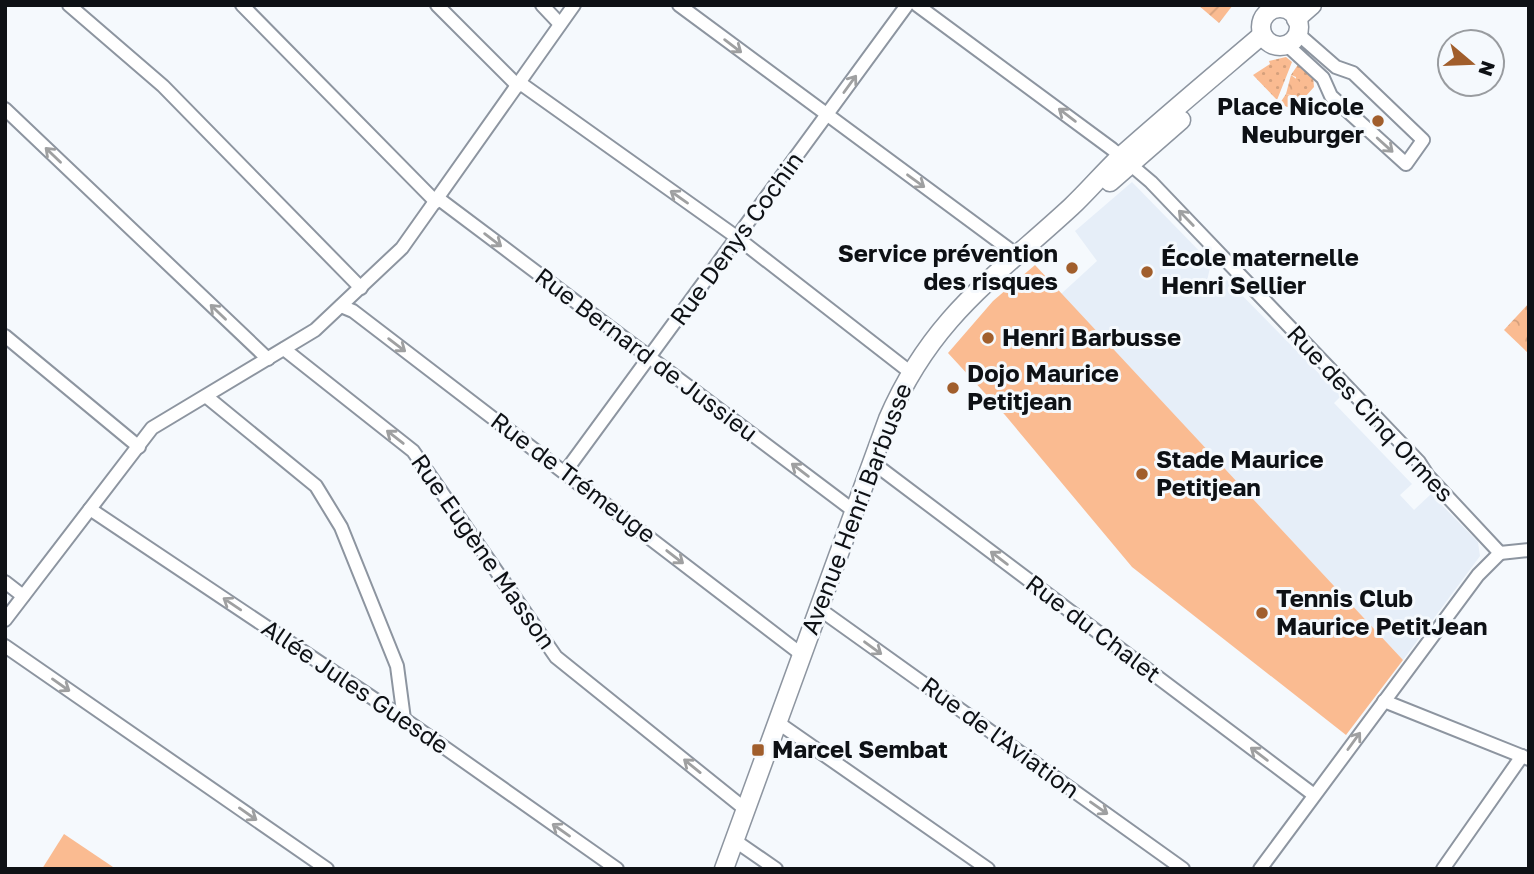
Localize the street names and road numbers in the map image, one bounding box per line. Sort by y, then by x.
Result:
street label: Rue Denys Cochin [663,146,808,330]
street label: Rue Bernard de Jussieu [530,261,764,447]
street label: Rue des Cinq Ormes [1282,319,1460,507]
street label: Avenue Henri Barbusse [794,379,917,638]
street label: Rue de Trémeuge [486,405,662,548]
street label: Rue Eugène Masson [406,448,563,654]
street label: Rue du Chalet [1021,568,1167,688]
street label: Allée Jules Guesde [257,612,455,759]
street label: Rue de l'Aviation [916,670,1085,804]

